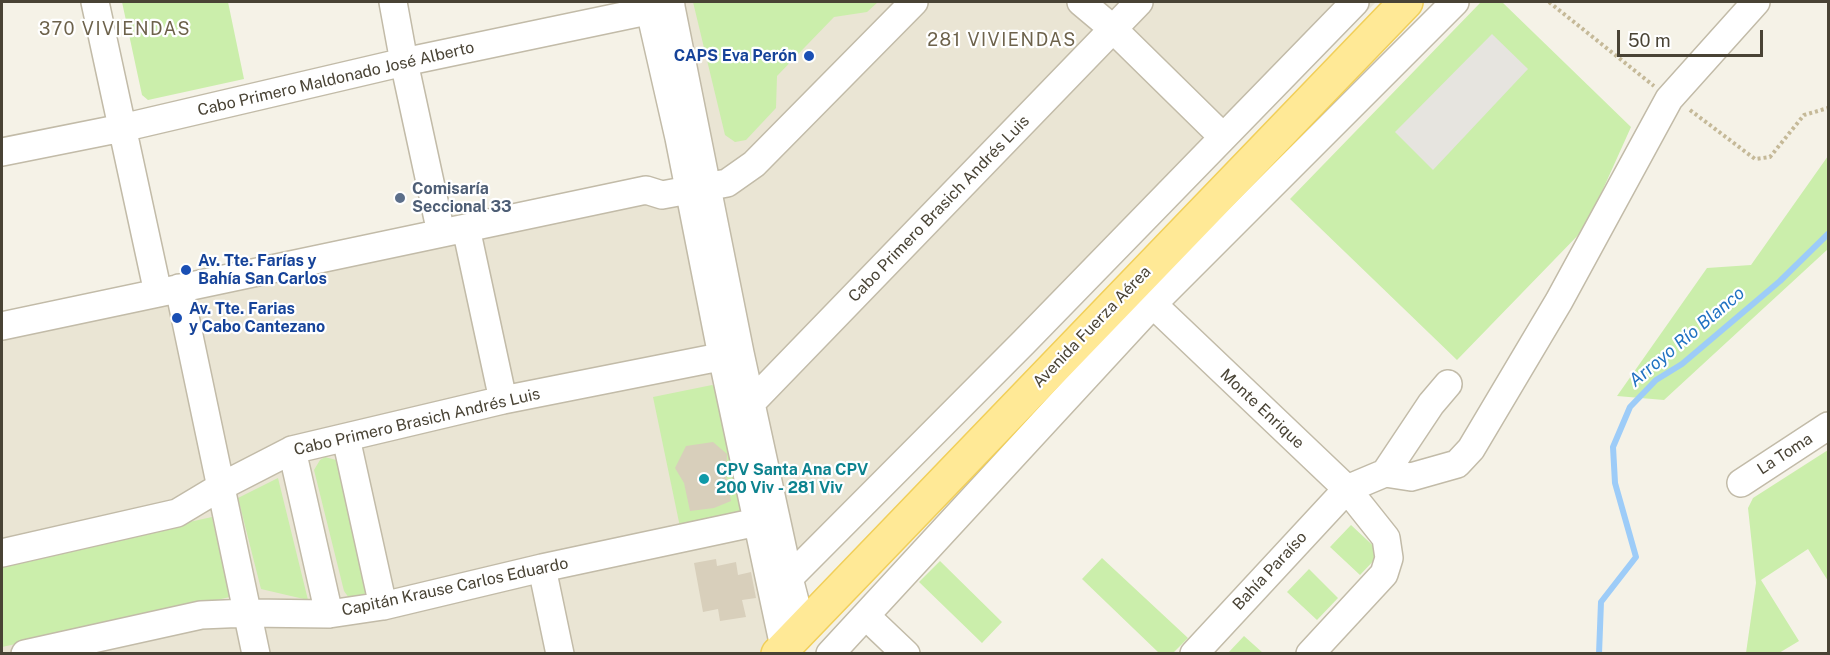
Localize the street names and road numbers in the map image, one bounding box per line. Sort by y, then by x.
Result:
street label: Cabo Primero Maldonado José Alberto [196,38,476,120]
street label: Cabo Primero Brasich Andrés Luis [845,112,1033,306]
street label: Avenida Fuerza Aérea [1029,262,1155,392]
street label: Monte Enrique [1216,365,1308,453]
street label: Cabo Primero Brasich Andrés Luis [292,384,542,460]
street label: La Toma [1754,429,1816,479]
street label: Bahía Paraíso [1229,528,1311,614]
street label: Capitán Krause Carlos Eduardo [340,554,570,620]

